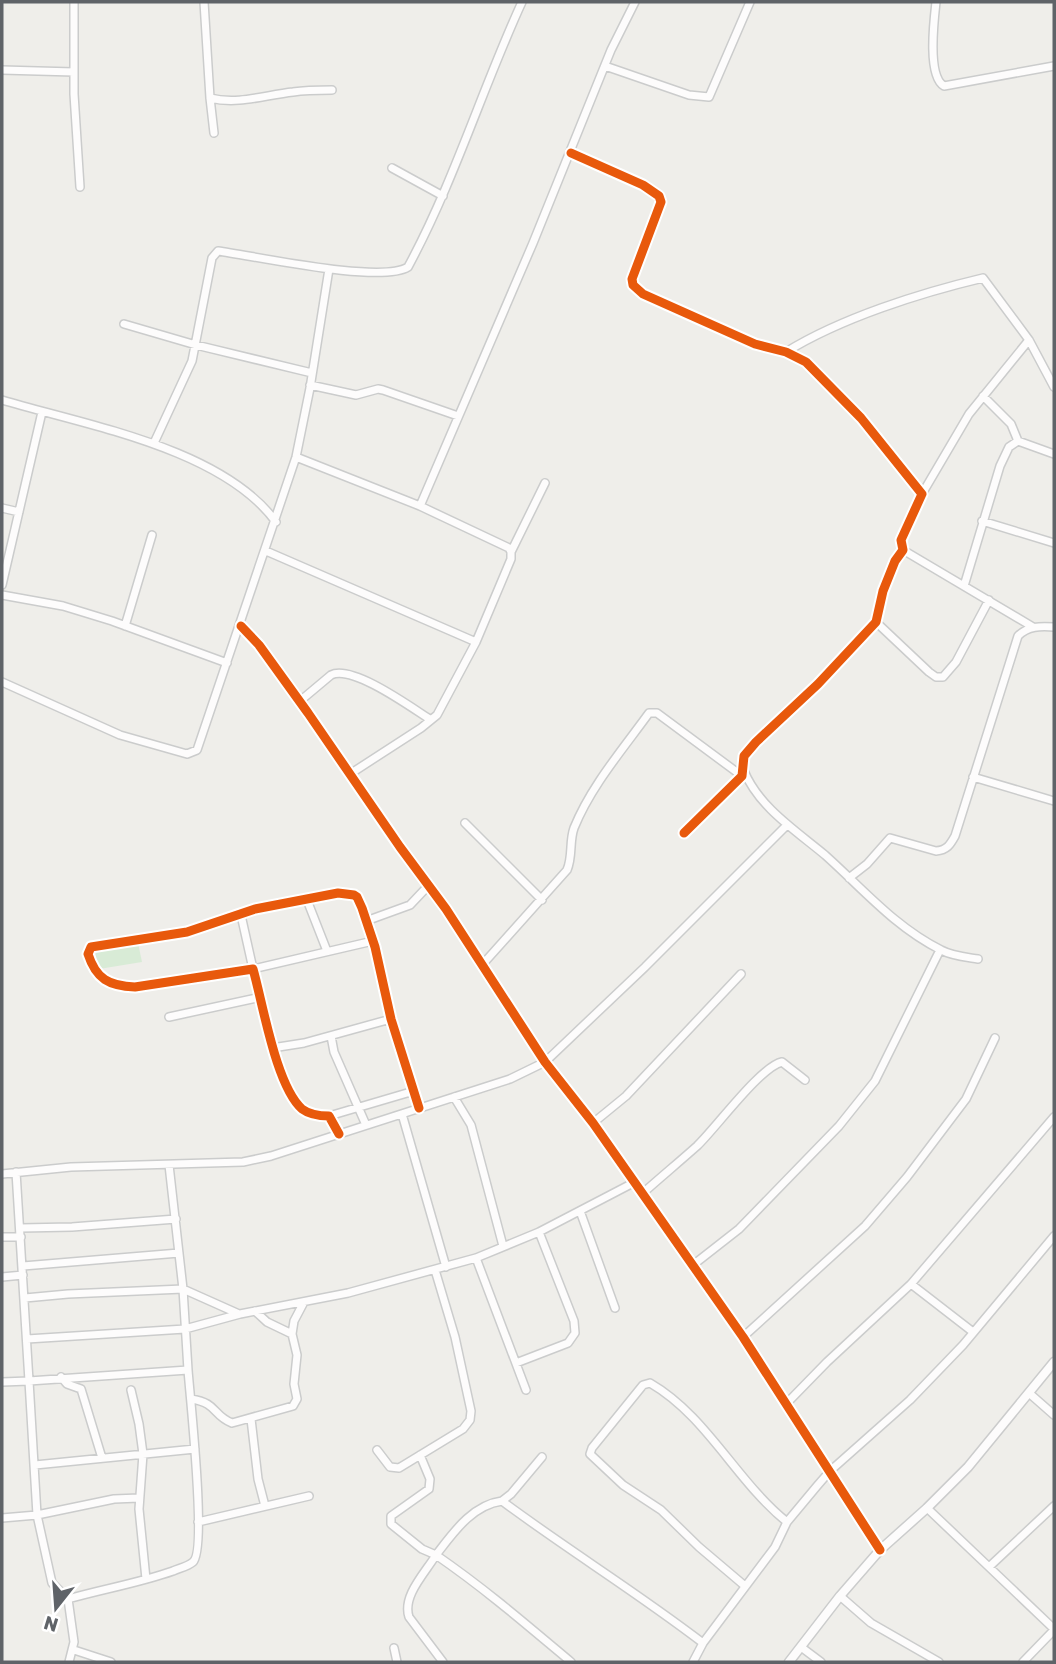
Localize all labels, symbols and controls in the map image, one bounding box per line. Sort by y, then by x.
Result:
north arrow [21,1573,91,1643]
text: N [41,1611,61,1637]

